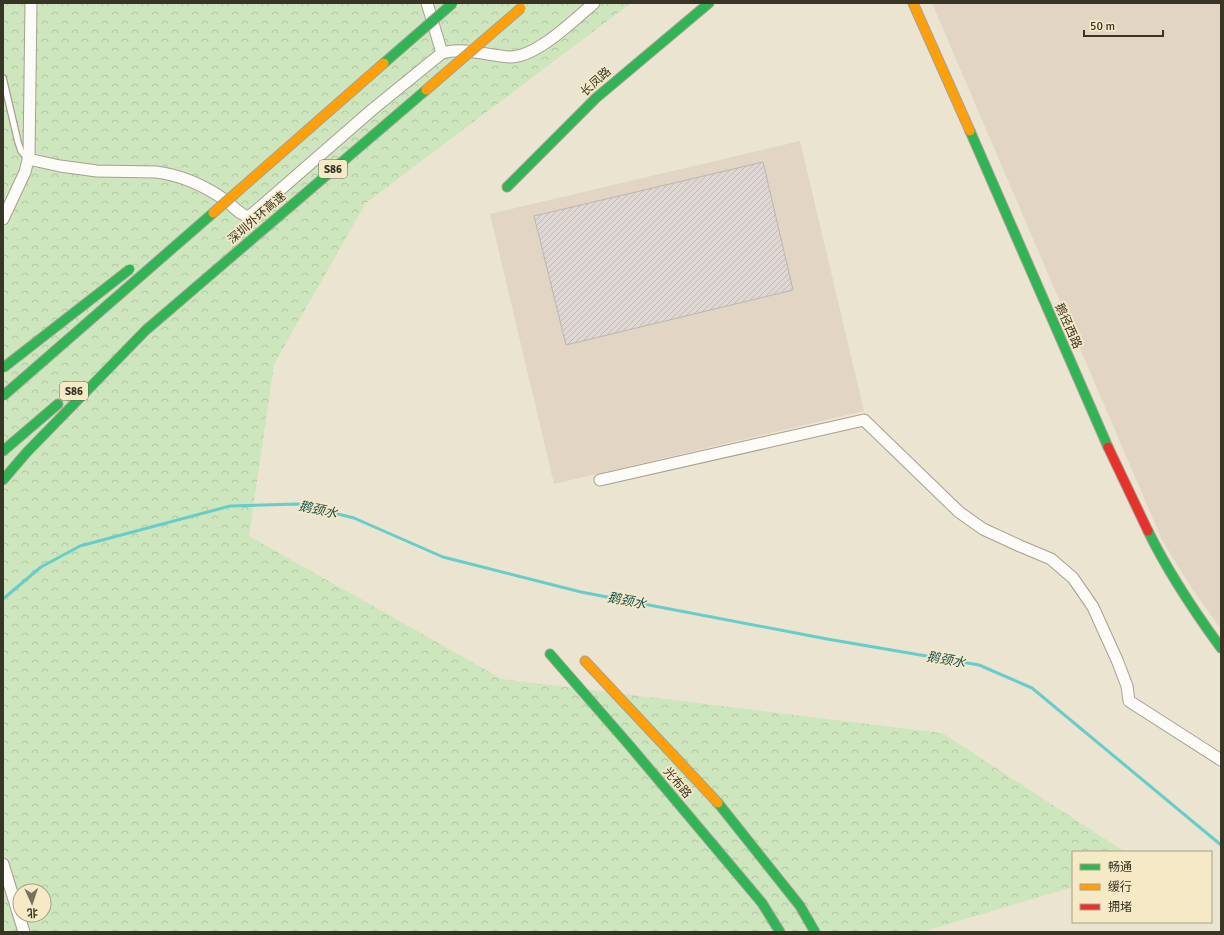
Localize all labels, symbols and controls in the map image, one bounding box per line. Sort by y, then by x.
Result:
scale bar [1084,12,1163,38]
text: 50 m [1090,19,1115,34]
street label: 长凤路 [578,64,614,100]
road number: S86 [319,160,347,178]
street label: 深圳外环高速 [225,189,289,247]
street label: 鹅径西路 [1051,301,1085,351]
road number: S86 [60,382,88,400]
water label: 鹅颈水 [297,498,340,522]
water label: 鹅颈水 [606,589,649,613]
water label: 鹅颈水 [925,649,968,671]
street label: 光布路 [660,764,694,802]
legend [1072,851,1212,923]
text: 畅通 [1108,860,1132,875]
text: 缓行 [1108,880,1132,895]
north arrow [12,883,52,923]
text: 拥堵 [1108,900,1132,915]
text: 北 [27,906,38,919]

